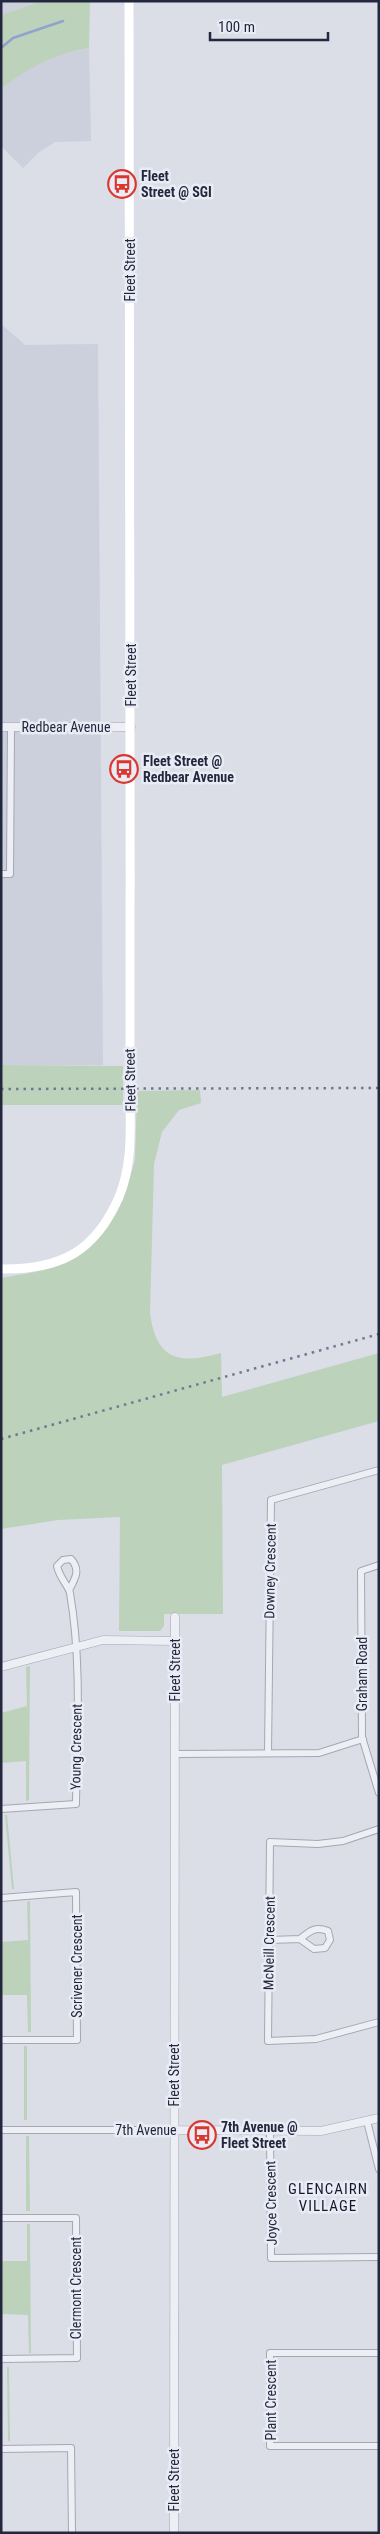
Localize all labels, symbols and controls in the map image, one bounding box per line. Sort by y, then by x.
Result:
scale bar [210,10,328,42]
text: 100 m [218,18,255,36]
place label: Fleet Street @ SGI [141,168,212,200]
bus stop icon: Fleet Street @ SGI [107,169,137,199]
street label: Fleet Street [122,238,138,302]
street label: Fleet Street [123,643,139,707]
street label: Redbear Avenue [22,719,111,735]
place label: Fleet Street @ Redbear Avenue [143,753,234,785]
bus stop icon: Fleet Street @ Redbear Avenue [109,754,139,784]
street label: Fleet Street [121,1048,139,1112]
street label: Downey Crescent [261,1523,279,1619]
street label: Graham Road [354,1637,370,1711]
street label: Fleet Street [167,1638,183,1702]
street label: Young Crescent [67,1704,85,1790]
street label: McNeill Crescent [260,1896,278,1990]
street label: Scrivener Crescent [69,1914,85,2018]
street label: Fleet Street [166,2043,182,2107]
place label: 7th Avenue @ Fleet Street [221,2119,298,2151]
bus stop icon: 7th Avenue @ Fleet Street [187,2120,217,2150]
street label: 7th Avenue [115,2122,177,2138]
street label: Joyce Crescent [262,2161,280,2245]
district label: GLENCAIRN VILLAGE [288,2180,368,2215]
street label: Clermont Crescent [68,2237,84,2339]
street label: Plant Crescent [263,2360,279,2440]
street label: Fleet Street [166,2448,182,2512]

